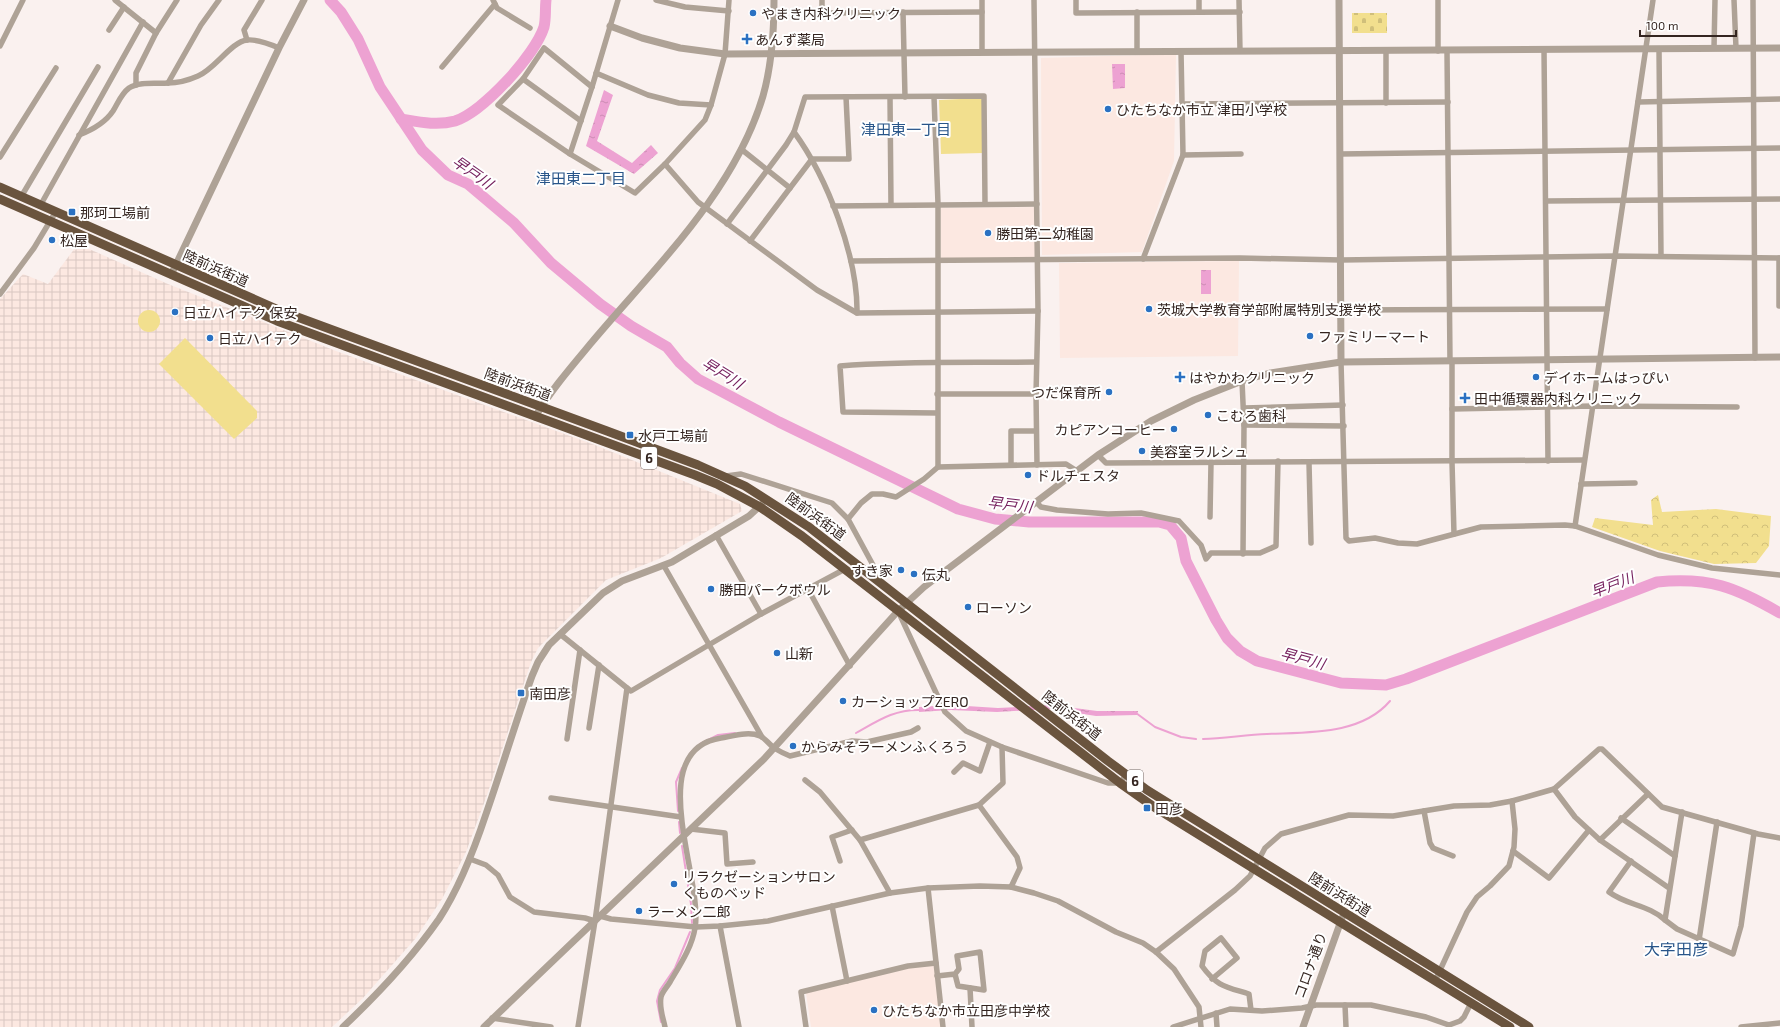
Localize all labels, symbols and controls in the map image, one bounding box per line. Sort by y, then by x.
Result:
place label: やまき内科クリニック [761,5,901,22]
marker: やまき内科クリニック [748,8,758,18]
scale bar [1640,12,1736,38]
text: 100 m [1646,18,1678,32]
place label: あんず薬局 [755,31,825,48]
marker: あんず薬局 [742,34,752,44]
place label: ひたちなか市立 津田小学校 [1116,101,1287,118]
marker: ひたちなか市立 津田小学校 [1103,104,1113,114]
district label: 津田東一丁目 [861,120,951,138]
water label: 早戸川 [449,152,498,193]
district label: 津田東二丁目 [536,169,626,187]
place label: 那珂工場前 [80,204,150,221]
marker: 那珂工場前 [67,207,77,217]
place label: 勝田第二幼稚園 [996,225,1094,242]
marker: 勝田第二幼稚園 [983,228,993,238]
place label: 松屋 [60,232,88,249]
marker: 松屋 [47,235,57,245]
street label: 陸前浜街道 [181,246,251,290]
place label: 茨城大学教育学部附属特別支援学校 [1157,301,1381,318]
place label: 日立ハイテク 保安 [183,304,298,321]
marker: 茨城大学教育学部附属特別支援学校 [1144,304,1154,314]
marker: 日立ハイテク 保安 [170,307,180,317]
place label: ファミリーマート [1318,328,1430,345]
place label: 日立ハイテク [218,330,301,347]
marker: ファミリーマート [1305,331,1315,341]
marker: 日立ハイテク [205,333,215,343]
water label: 早戸川 [699,353,749,394]
street label: 陸前浜街道 [482,364,554,404]
place label: はやかわクリニック [1189,369,1315,386]
place label: デイホームはっぴい [1544,369,1670,386]
marker: はやかわクリニック [1174,371,1186,383]
marker: デイホームはっぴい [1531,372,1541,382]
place label: つだ保育所 [1031,384,1101,401]
marker: つだ保育所 [1104,387,1114,397]
place label: 田中循環器内科クリニック [1474,390,1642,407]
marker: 田中循環器内科クリニック [1459,392,1471,404]
place label: こむろ歯科 [1216,407,1286,424]
marker: こむろ歯科 [1203,410,1213,420]
place label: カピアンコーヒー [1055,421,1166,438]
marker: カピアンコーヒー [1169,424,1179,434]
place label: 水戸工場前 [638,427,708,444]
marker: 水戸工場前 [625,430,635,440]
place label: 美容室ラルシュ [1150,443,1248,460]
marker: 美容室ラルシュ [1137,446,1147,456]
road number: 6 [641,447,657,469]
place label: ドルチェスタ [1036,467,1120,484]
marker: ドルチェスタ [1023,470,1033,480]
street label: 陸前浜街道 [783,489,849,543]
water label: 早戸川 [987,492,1035,516]
place label: すき家 [851,562,893,579]
marker: すき家 [896,565,906,575]
place label: 伝丸 [922,566,950,583]
water label: 早戸川 [1588,567,1638,600]
marker: 伝丸 [909,569,919,579]
place label: 勝田パークボウル [719,581,831,598]
marker: 勝田パークボウル [706,584,716,594]
place label: ローソン [976,599,1032,616]
marker: ローソン [963,602,973,612]
water label: 早戸川 [1279,643,1329,673]
place label: 山新 [785,645,813,662]
marker: 山新 [772,648,782,658]
place label: 南田彦 [529,685,571,702]
street label: 陸前浜街道 [1039,687,1105,743]
marker: 南田彦 [516,688,526,698]
place label: カーショップZERO [851,693,969,710]
marker: カーショップZERO [838,696,848,706]
place label: からみそラーメンふくろう [801,738,968,755]
marker: からみそラーメンふくろう [788,741,798,751]
road number: 6 [1127,770,1143,792]
place label: 田彦 [1155,800,1183,817]
marker: 田彦 [1142,803,1152,813]
place label: リラクゼーションサロン くものベッド [682,868,836,901]
street label: 陸前浜街道 [1306,868,1374,920]
marker: リラクゼーションサロン くものベッド [669,879,679,889]
place label: ラーメン二郎 [647,903,730,920]
marker: ラーメン二郎 [634,906,644,916]
street label: コロナ通り [1290,929,1330,1001]
district label: 大字田彦 [1644,939,1708,958]
place label: ひたちなか市立田彦中学校 [882,1002,1050,1019]
marker: ひたちなか市立田彦中学校 [869,1005,879,1015]

